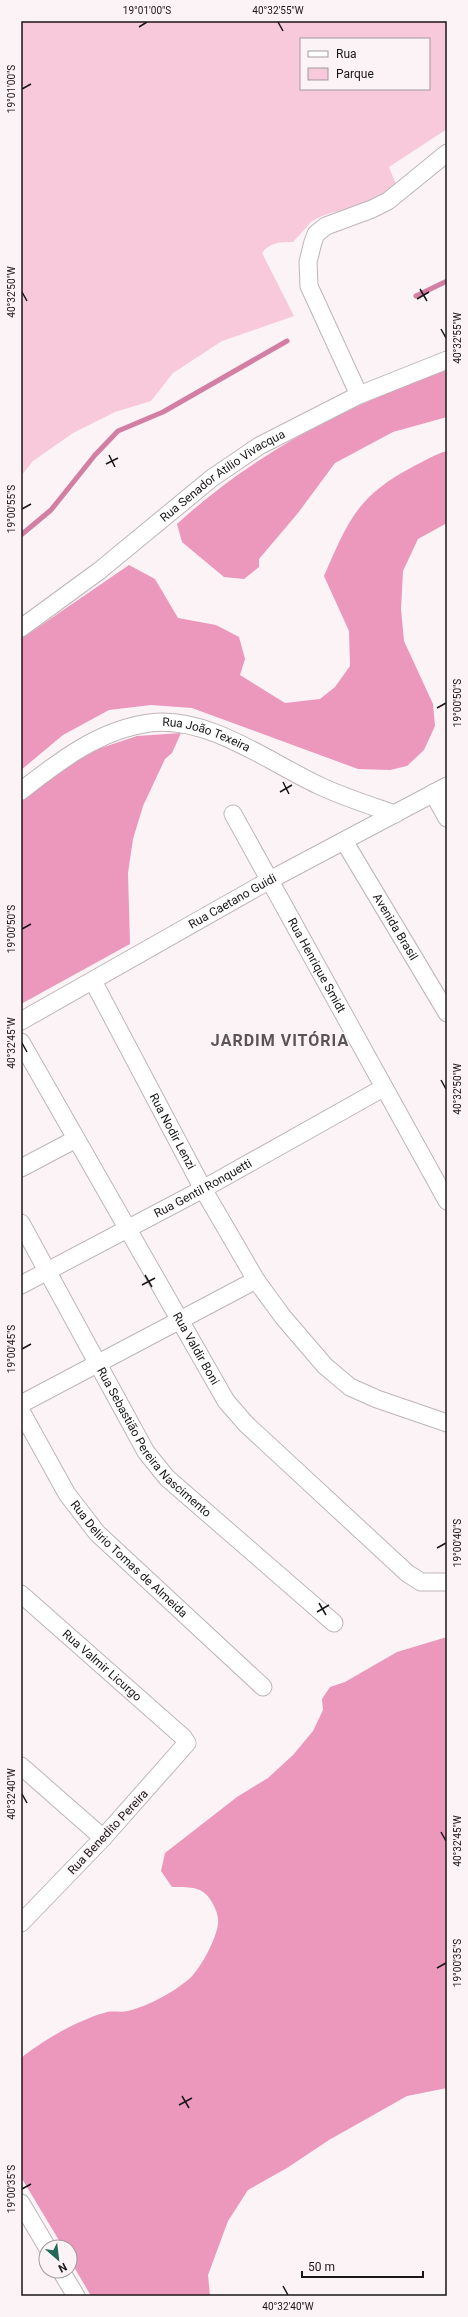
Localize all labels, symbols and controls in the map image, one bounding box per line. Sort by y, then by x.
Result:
text: 19°01'00"S [123,5,171,16]
text: 40°32'55"W [252,5,304,16]
legend [300,38,430,90]
text: Rua [336,47,357,61]
text: 19°01'00"S [6,65,17,113]
text: Parque [336,67,374,81]
text: 40°32'50"W [6,266,17,318]
text: 40°32'55"W [452,312,463,364]
street label: Rua Senador Atilio Vivacqua [157,427,287,525]
text: 19°00'55"S [6,485,17,533]
text: 19°00'50"S [452,679,463,727]
street label: Rua João Texeira [162,715,252,755]
street label: Rua Caetano Guidi [186,871,279,932]
street label: Avenida Brasil [370,891,421,963]
text: 19°00'50"S [6,905,17,953]
street label: Rua Henrique Smidt [285,916,349,1015]
text: 40°32'45"W [6,1017,17,1069]
district label: JARDIM VITÓRIA [211,1031,349,1050]
text: 40°32'50"W [452,1063,463,1115]
street label: Rua Nodir Lenzi [147,1091,198,1172]
street label: Rua Gentil Ronquetti [152,1156,254,1221]
street label: Rua Valdir Boni [170,1310,222,1387]
text: 19°00'45"S [6,1325,17,1373]
street label: Rua Sebastião Pereira Nascimento [94,1365,214,1520]
street label: Rua Delirio Tomas de Almeida [68,1498,190,1620]
text: 19°00'40"S [452,1519,463,1567]
street label: Rua Valmir Licurgo [60,1627,144,1704]
text: 40°32'40"W [6,1768,17,1820]
street label: Rua Benedito Pereira [65,1787,151,1877]
text: 40°32'45"W [452,1815,463,1867]
text: 19°00'35"S [452,1939,463,1987]
text: 19°00'35"S [6,2165,17,2213]
north arrow [38,2239,78,2279]
scale bar [302,2253,423,2279]
text: N [56,2260,69,2275]
text: 50 m [308,2260,335,2274]
text: 40°32'40"W [262,2301,314,2312]

